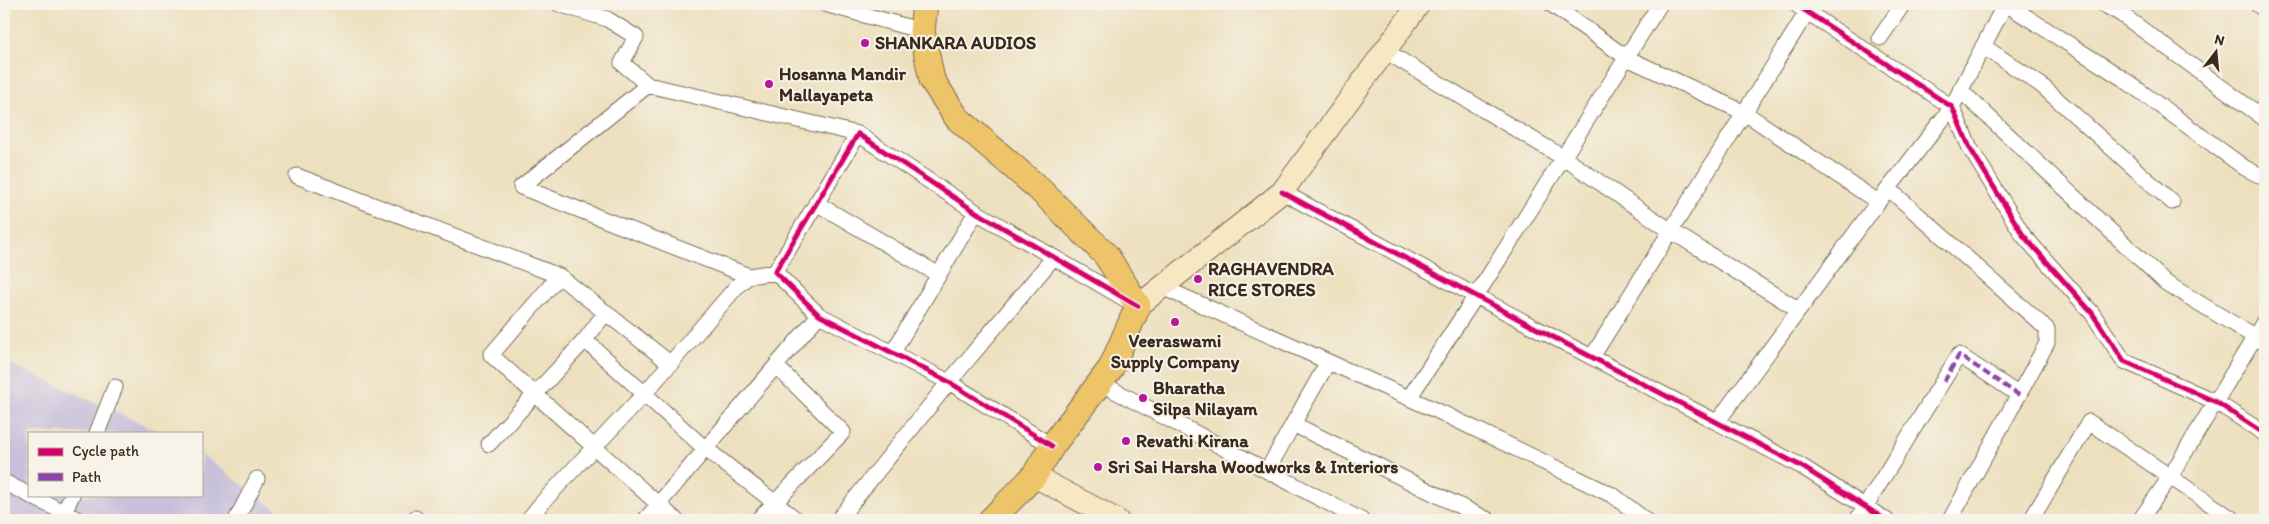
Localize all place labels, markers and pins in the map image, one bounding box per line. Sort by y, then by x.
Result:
place label: SHANKARA AUDIOS [875,32,1036,54]
marker: SHANKARA AUDIOS [859,37,871,49]
place label: Hosanna Mandir Mallayapeta [779,63,907,106]
marker: Hosanna Mandir Mallayapeta [763,78,775,90]
place label: RAGHAVENDRA RICE STORES [1208,258,1334,301]
marker: RAGHAVENDRA RICE STORES [1192,273,1204,285]
marker: Veeraswami Supply Company [1169,316,1181,328]
place label: Veeraswami Supply Company [1111,330,1240,373]
place label: Bharatha Silpa Nilayam [1153,377,1258,420]
marker: Bharatha Silpa Nilayam [1137,392,1149,404]
place label: Revathi Kirana [1136,430,1249,452]
marker: Revathi Kirana [1120,435,1132,447]
place label: Sri Sai Harsha Woodworks & Interiors [1108,456,1398,478]
marker: Sri Sai Harsha Woodworks & Interiors [1092,461,1104,473]

